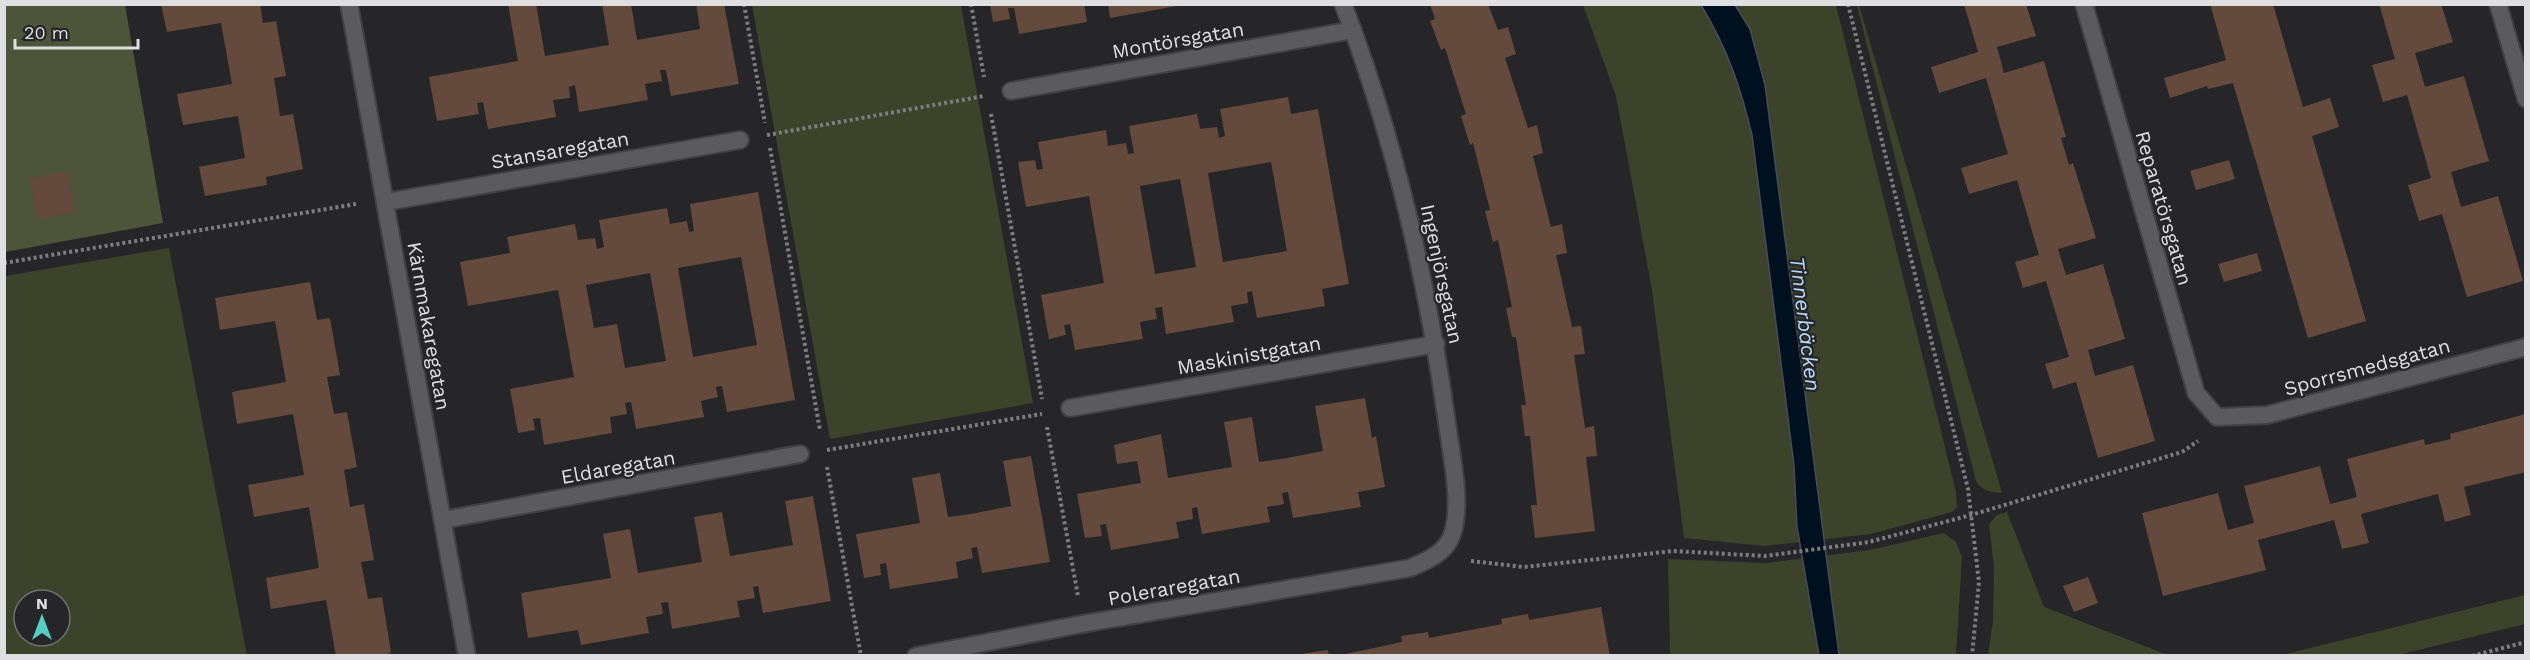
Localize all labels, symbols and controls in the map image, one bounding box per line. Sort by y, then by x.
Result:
scale bar [15,12,138,50]
street label: Montörsgatan [1110,17,1246,63]
text: 20 m [24,22,69,43]
street label: Stansaregatan [489,126,631,174]
street label: Reparatörsgatan [2130,128,2198,288]
street label: Ingenjörsgatan [1416,202,1468,346]
street label: Kärnmakaregatan [402,240,456,412]
water label: Tinnerbäcken [1785,255,1826,393]
street label: Maskinistgatan [1175,331,1323,379]
street label: Sporrsmedsgatan [2281,333,2453,401]
street label: Eldaregatan [559,445,677,489]
street label: Poleraregatan [1106,564,1242,610]
north arrow [12,588,72,648]
text: N [36,594,48,613]

